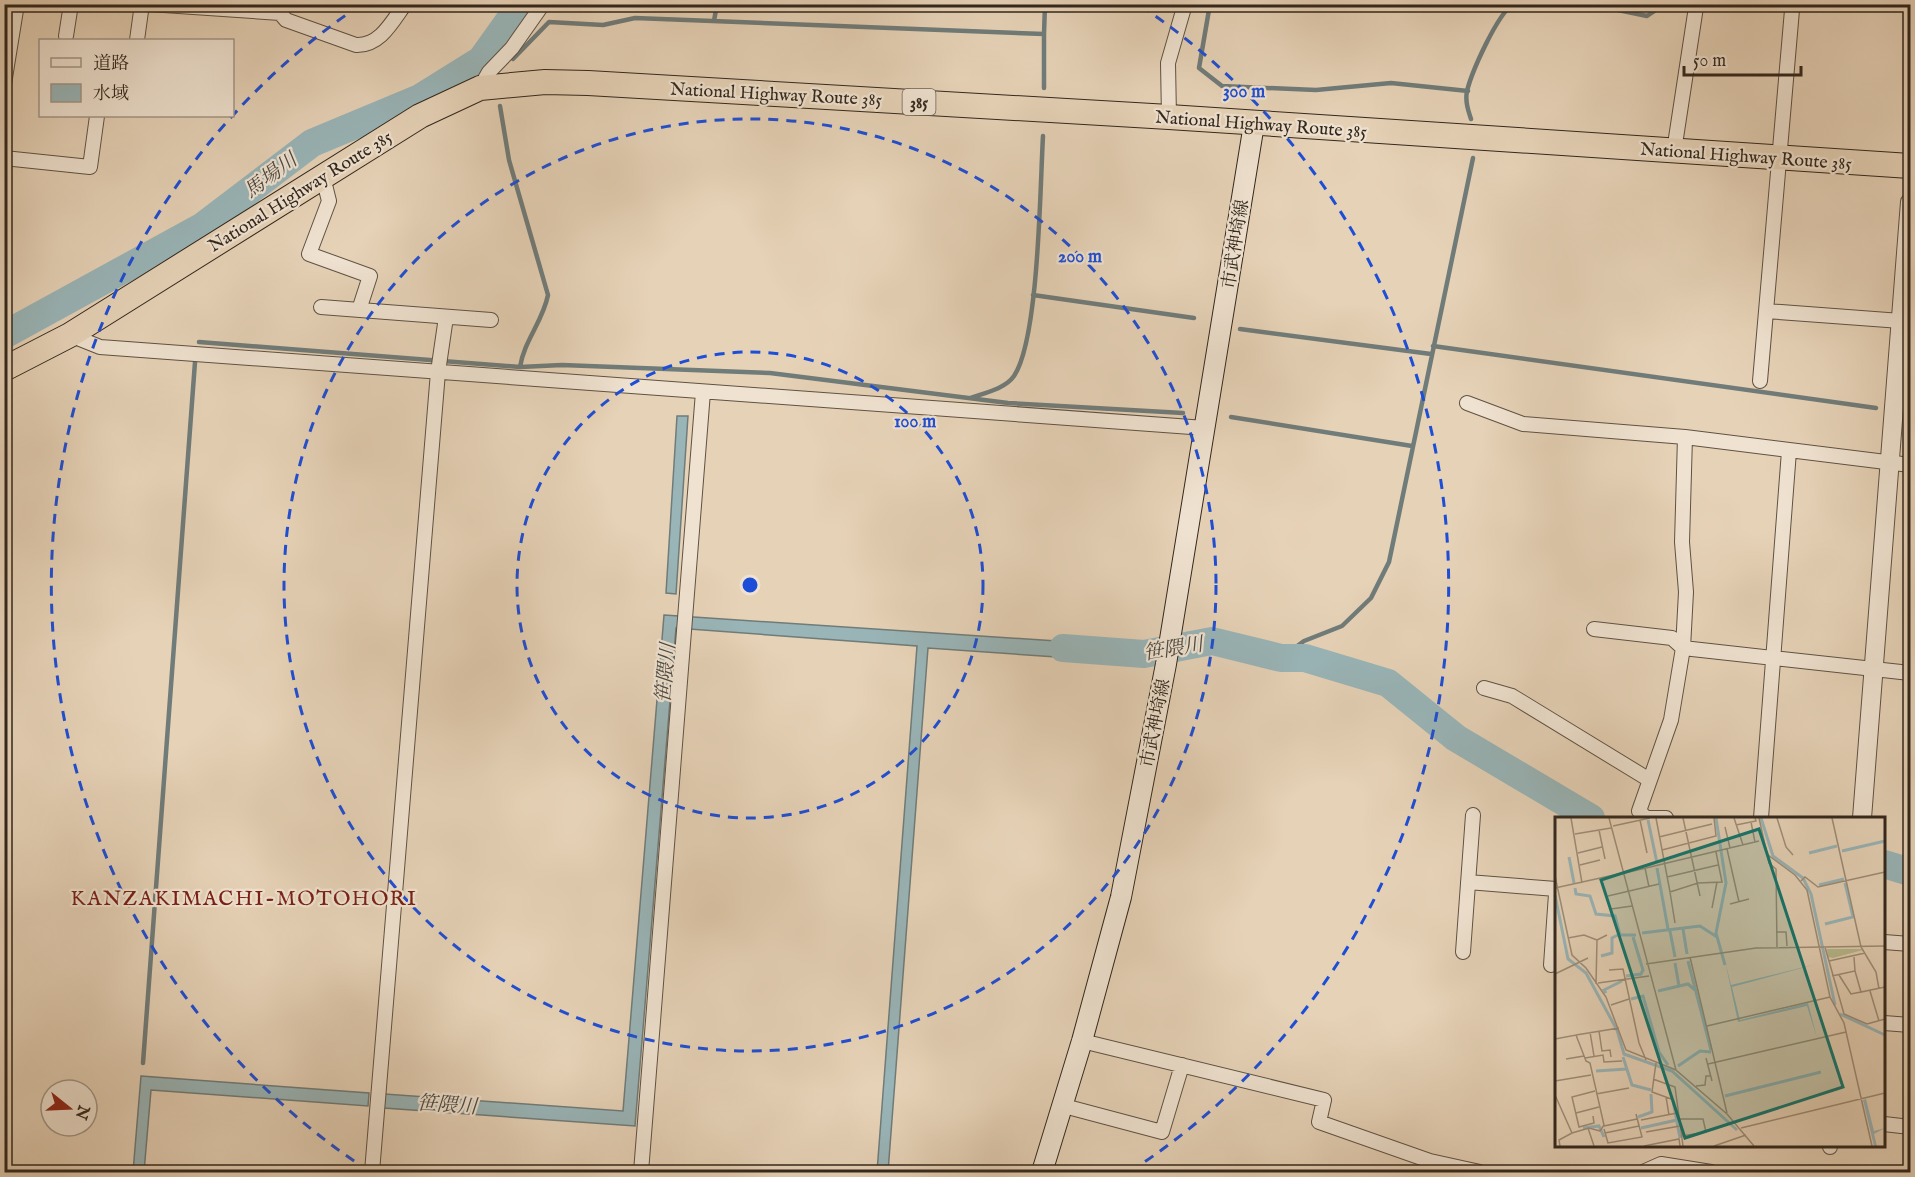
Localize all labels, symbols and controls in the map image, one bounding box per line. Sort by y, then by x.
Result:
legend [39,39,234,117]
scale bar [1684,39,1801,77]
text: 50 m [1693,50,1726,73]
text: 道路 [93,53,129,76]
street label: National Highway Route 385 [669,78,883,113]
text: 300 m [1223,81,1265,104]
text: 水域 [93,83,129,106]
road number: 385 [902,89,936,115]
street label: National Highway Route 385 [1154,107,1368,144]
street label: National Highway Route 385 [205,126,397,258]
street label: National Highway Route 385 [1639,139,1853,176]
water label: 馬場川 [239,147,304,204]
street label: 市武神埼線 [1218,198,1255,290]
text: 200 m [1058,246,1102,269]
text: 100 m [894,411,936,434]
centre of rings [740,575,760,595]
water label: 笹隈川 [1142,632,1207,667]
water label: 笹隈川 [651,640,682,704]
street label: 市武神埼線 [1137,677,1176,770]
inset map [1555,817,1885,1147]
district label: KANZAKIMACHI-MOTOHORI [71,886,417,913]
north arrow [39,1078,99,1138]
water label: 笹隈川 [416,1091,480,1120]
text: N [70,1101,93,1122]

